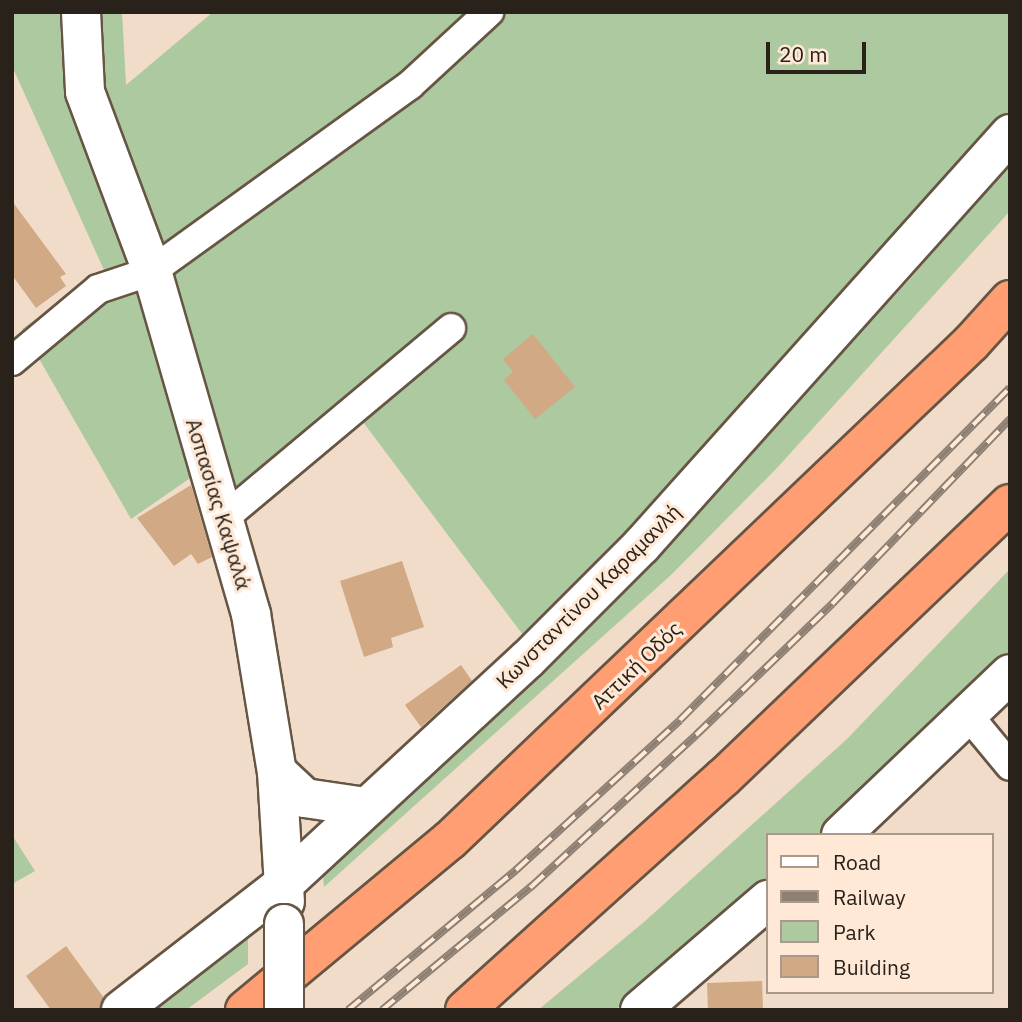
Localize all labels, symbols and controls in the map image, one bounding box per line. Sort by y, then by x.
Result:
scale bar [770,28,870,72]
text: 20 m [779,40,828,68]
street label: Ασπασίας Καψαλά [181,415,257,593]
street label: Κωνσταντίνου Καραμανλή [490,498,686,694]
street label: Αττική Οδός [586,616,686,714]
legend [766,833,994,994]
text: Road [833,848,881,876]
text: Railway [833,883,906,911]
text: Park [833,918,876,946]
text: Building [833,953,910,981]

